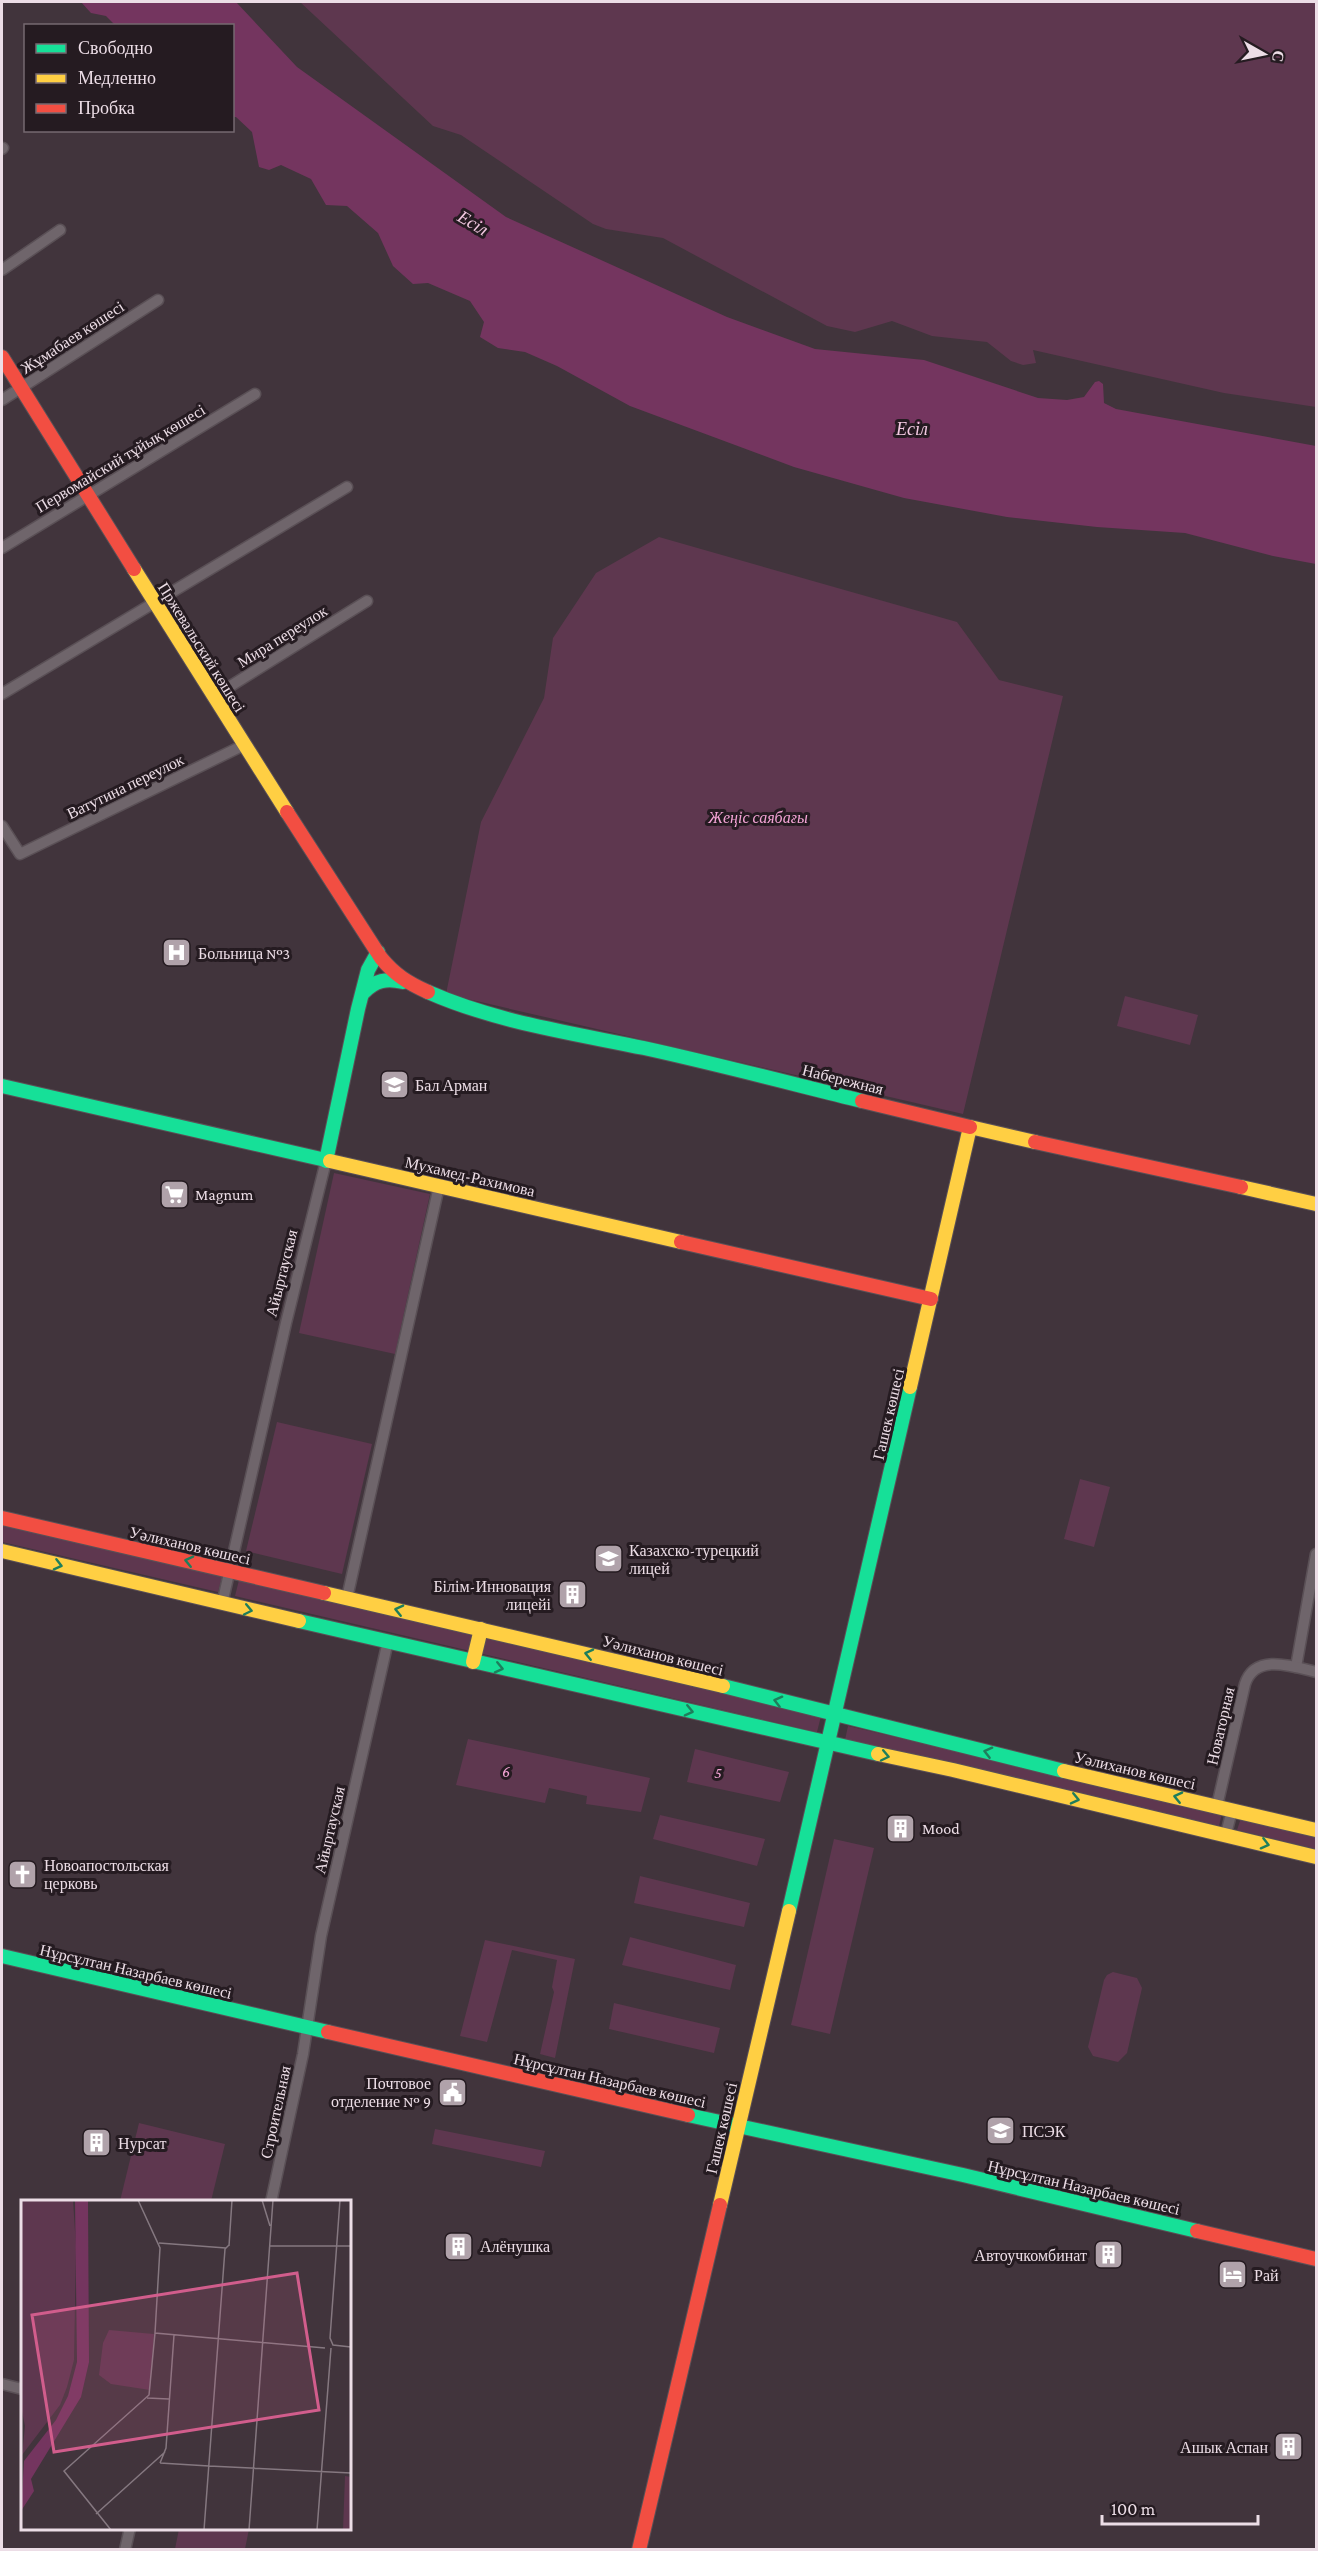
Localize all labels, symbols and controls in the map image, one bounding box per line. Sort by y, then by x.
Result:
legend [24,24,234,132]
north arrow [1234,24,1294,84]
text: Свободно [78,38,153,58]
text: С [1269,49,1288,63]
text: Медленно [78,68,156,88]
text: Пробка [78,98,135,118]
water label: Есіл [453,206,492,240]
street label: Жұмабаев көшесі [18,297,128,378]
street label: Первомайский тұйық көшесі [32,401,209,517]
water label: Есіл [895,419,928,439]
street label: Пржевальский көшесі [154,579,249,716]
street label: Мира переулок [234,602,331,672]
street label: Ватутина переулок [64,751,187,823]
park label: Жеңіс саябағы [707,809,808,827]
hospital icon: Больница №3 [161,937,193,969]
place label: Больница №3 [198,945,290,963]
street label: Набережная [800,1061,886,1099]
school or university icon: Бал Арман [378,1069,410,1101]
place label: Бал Арман [415,1077,488,1095]
street label: Мухамед-Рахимова [403,1153,537,1201]
supermarket icon: Magnum [158,1178,190,1210]
place label: Magnum [195,1186,254,1204]
street label: Айыртауская [262,1227,302,1319]
street label: Гашек көшесі [870,1366,907,1461]
street label: Уәлиханов көшесі [128,1523,253,1568]
place label: Казахско-турецкий лицей [629,1542,759,1578]
school or university icon: Казахско-турецкий лицей [592,1543,624,1575]
one-way arrow [184,1556,194,1569]
one-way arrow [53,1557,63,1570]
place label: Білім-Инновация лицейі [433,1578,552,1614]
building icon: Білім-Инновация лицейі [556,1579,588,1611]
one-way arrow [243,1603,253,1616]
one-way arrow [394,1605,404,1618]
street label: Уәлиханов көшесі [601,1632,726,1679]
one-way arrow [584,1649,594,1662]
one-way arrow [494,1661,504,1674]
street label: Новаторная [1203,1685,1239,1767]
one-way arrow [774,1695,784,1708]
one-way arrow [684,1704,694,1717]
one-way arrow [983,1747,993,1760]
street label: Уәлиханов көшесі [1073,1748,1198,1793]
one-way arrow [880,1749,890,1762]
park label: 6 [502,1763,510,1780]
park label: 5 [714,1764,722,1781]
street label: Айыртауская [311,1784,349,1876]
one-way arrow [1173,1791,1183,1804]
one-way arrow [1070,1792,1080,1805]
building icon: Mood [885,1812,917,1844]
place label: Mood [922,1820,960,1837]
one-way arrow [1260,1837,1270,1850]
place label: Новоапостольская церковь [44,1857,170,1893]
church icon: Новоапостольская церковь [7,1858,39,1890]
street label: Нұрсұлтан Назарбаев көшесі [38,1941,234,2003]
street label: Нұрсұлтан Назарбаев көшесі [512,2050,708,2112]
street label: Строительная [257,2063,295,2160]
place label: Почтовое отделение № 9 [331,2075,431,2111]
public building icon: Почтовое отделение № 9 [436,2076,468,2108]
street label: Гашек көшесі [703,2080,740,2175]
school or university icon: ПСЭК [985,2115,1017,2147]
place label: ПСЭК [1022,2123,1066,2140]
building icon: Нурсат [81,2127,113,2159]
place label: Нурсат [118,2135,167,2153]
street label: Нұрсұлтан Назарбаев көшесі [986,2157,1182,2219]
inset map [21,2200,351,2530]
building icon: Алёнушка [443,2230,475,2262]
place label: Алёнушка [480,2238,550,2256]
building icon: Автоучкомбинат [1092,2239,1124,2271]
place label: Автоучкомбинат [974,2247,1087,2265]
hotel icon: Рай [1217,2259,1249,2291]
place label: Рай [1254,2267,1279,2284]
building icon: Ашык Аспан [1273,2431,1305,2463]
place label: Ашык Аспан [1180,2439,1268,2456]
scale bar [1102,2488,1258,2526]
text: 100 m [1111,2499,1156,2519]

